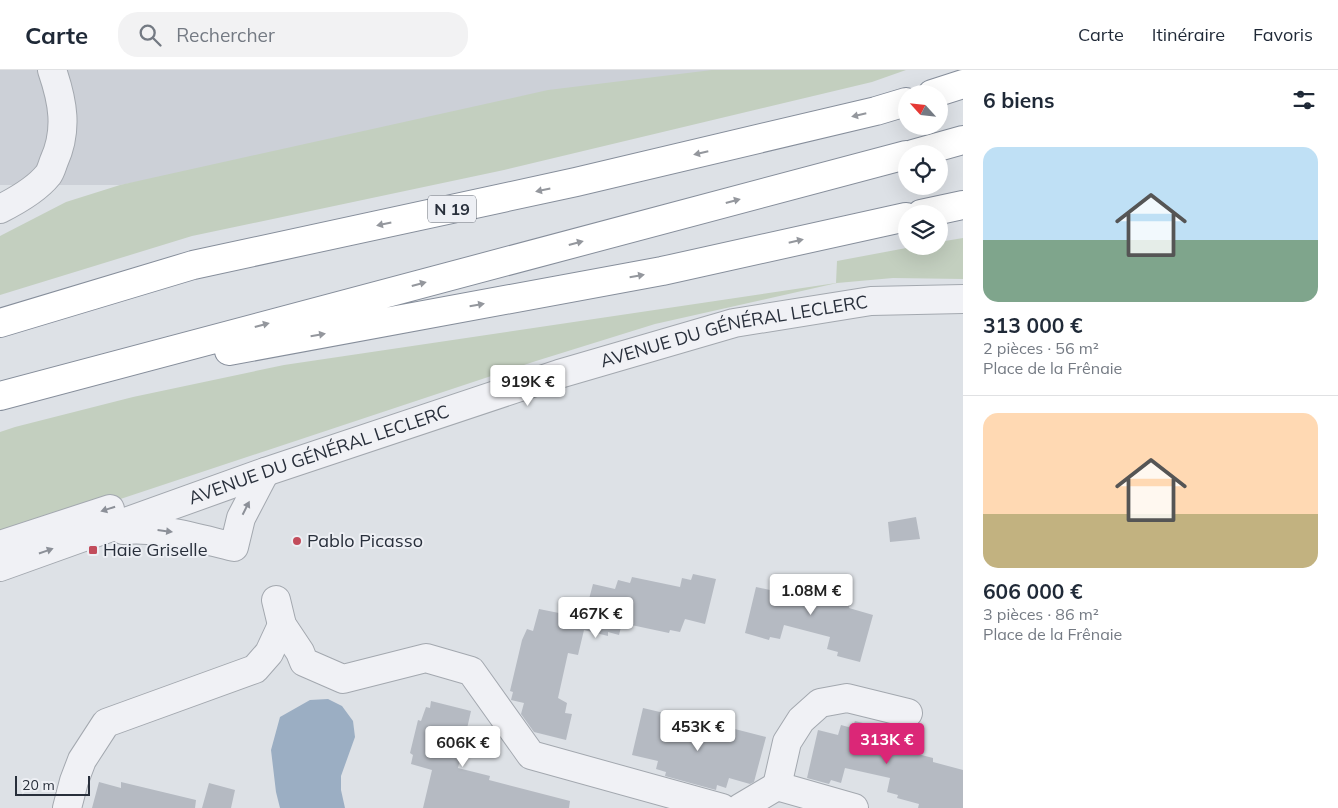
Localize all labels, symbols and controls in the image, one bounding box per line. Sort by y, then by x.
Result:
search box [118,12,468,57]
text: Carte [25,20,88,50]
icon: search [136,21,164,49]
text: Rechercher [176,23,275,47]
text: Carte [1078,23,1124,46]
text: Itinéraire [1152,23,1225,46]
text: Favoris [1253,23,1313,46]
north arrow [898,85,948,135]
map controls [898,85,948,255]
icon: filters [1290,86,1318,114]
text: 6 biens [983,87,1055,113]
one-way arrow [852,111,867,119]
button: locate [898,145,948,195]
one-way arrow [694,149,709,157]
icon: home [1106,180,1196,270]
one-way arrow [535,186,551,194]
road number: N 19 [428,196,476,222]
one-way arrow [726,197,741,205]
button: layers [898,205,948,255]
one-way arrow [376,220,392,228]
one-way arrow [788,237,804,245]
one-way arrow [569,238,584,246]
one-way arrow [630,271,646,279]
one-way arrow [411,280,426,288]
street label: AVENUE DU GÉNÉRAL LECLERC [597,290,869,372]
one-way arrow [470,301,486,309]
text: 313 000 € [983,312,1083,338]
one-way arrow [254,321,269,329]
one-way arrow [310,330,326,338]
text: 2 pièces · 56 m² [983,338,1099,358]
text: Place de la Frênaie [983,358,1122,378]
pin: 919K € [487,364,569,407]
text: 919K € [501,371,555,391]
street label: AVENUE DU GÉNÉRAL LECLERC [185,399,452,510]
icon: home [1106,445,1196,535]
one-way arrow [242,501,250,516]
one-way arrow [100,506,115,514]
one-way arrow [157,527,173,535]
place label: Pablo Picasso [307,529,423,552]
marker: Pablo Picasso [291,535,303,547]
place label: Haie Griselle [103,538,207,561]
marker: Haie Griselle [87,544,99,556]
one-way arrow [39,547,54,555]
pin: 1.08M € [765,574,857,616]
text: 606 000 € [983,578,1083,604]
text: 1.08M € [781,580,841,600]
pin: 467K € [555,596,637,639]
text: 467K € [569,603,623,623]
text: 3 pièces · 86 m² [983,604,1099,624]
text: Place de la Frênaie [983,624,1122,644]
pin: 453K € [657,710,739,752]
text: 453K € [671,716,725,736]
pin: 313K € [846,722,928,765]
pin: 606K € [422,726,504,768]
text: 313K € [860,729,914,749]
text: 606K € [436,732,490,752]
scale bar [15,773,90,796]
text: 20 m [22,776,55,794]

